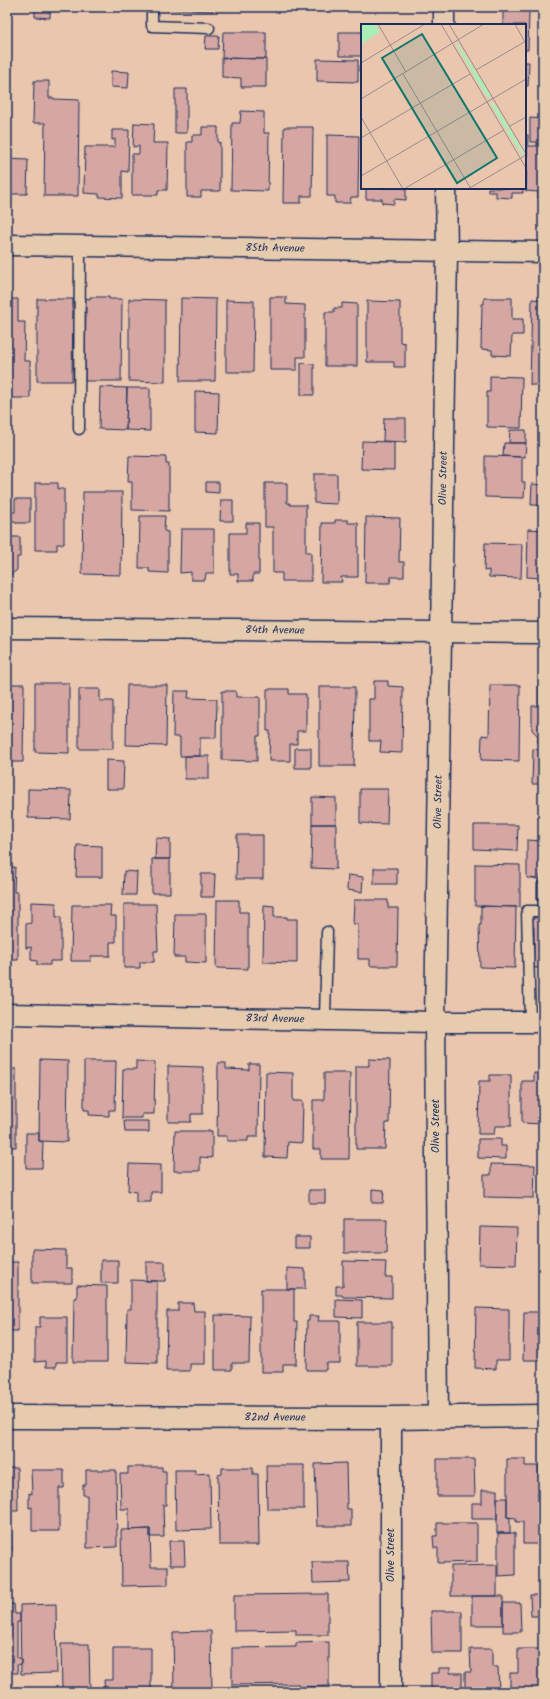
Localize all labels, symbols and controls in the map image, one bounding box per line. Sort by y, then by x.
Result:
inset map [361,24,526,189]
street label: 85th Avenue [245,239,305,258]
street label: Olive Street [434,450,453,505]
street label: 84th Avenue [245,621,305,640]
street label: Olive Street [429,774,448,829]
street label: 83rd Avenue [245,1009,305,1029]
street label: Olive Street [427,1098,445,1153]
street label: 82nd Avenue [244,1409,306,1427]
street label: Olive Street [382,1527,400,1582]

